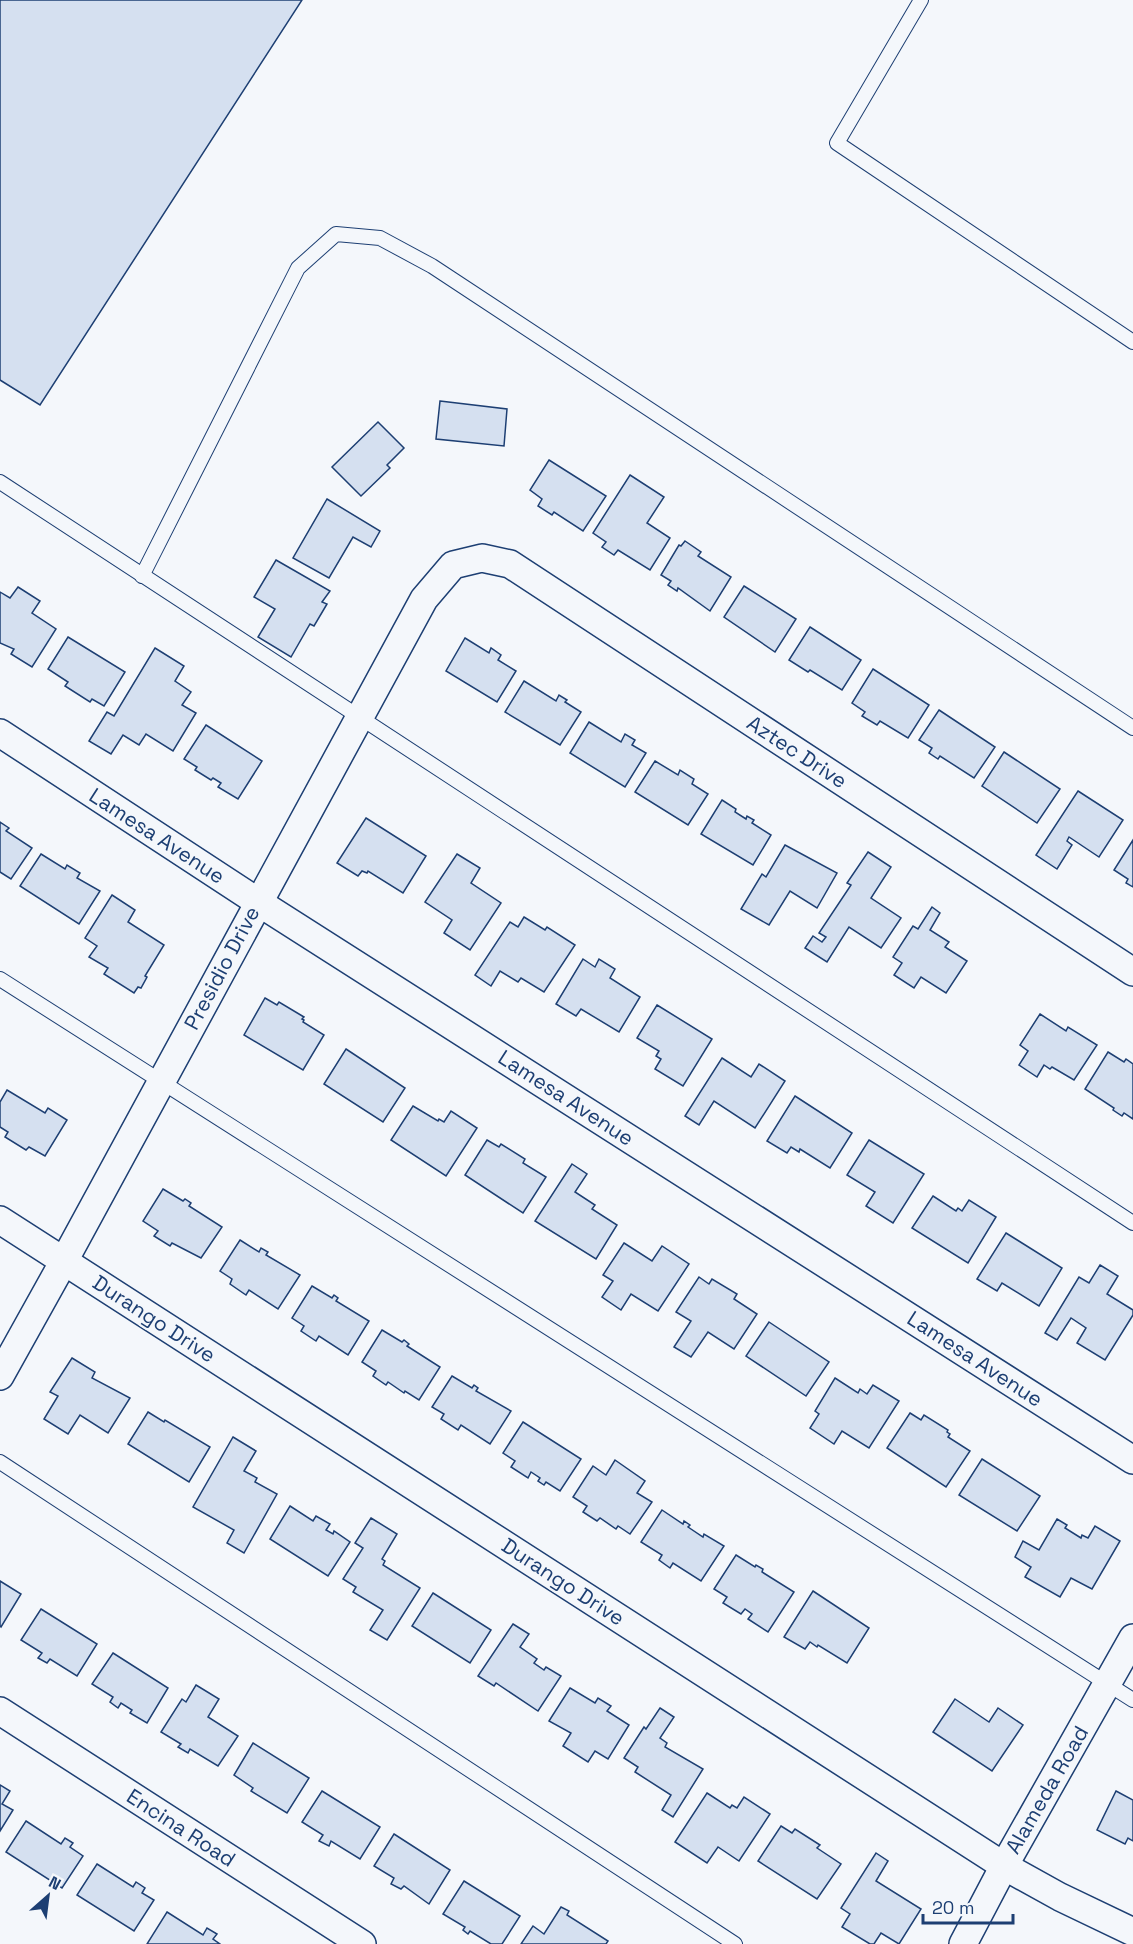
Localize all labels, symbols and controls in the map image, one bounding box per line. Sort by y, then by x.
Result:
street label: Aztec Drive [742,709,852,794]
street label: Lamesa Avenue [84,782,230,889]
street label: Presidio Drive [178,901,265,1034]
street label: Lamesa Avenue [493,1044,639,1151]
street label: Durango Drive [88,1269,221,1368]
street label: Lamesa Avenue [902,1305,1048,1412]
street label: Durango Drive [497,1532,630,1631]
street label: Alameda Road [999,1721,1094,1859]
street label: Encina Road [122,1782,241,1873]
north arrow [18,1866,78,1926]
text: N [45,1871,64,1895]
scale bar [923,1887,1013,1925]
text: 20 m [932,1896,975,1919]

